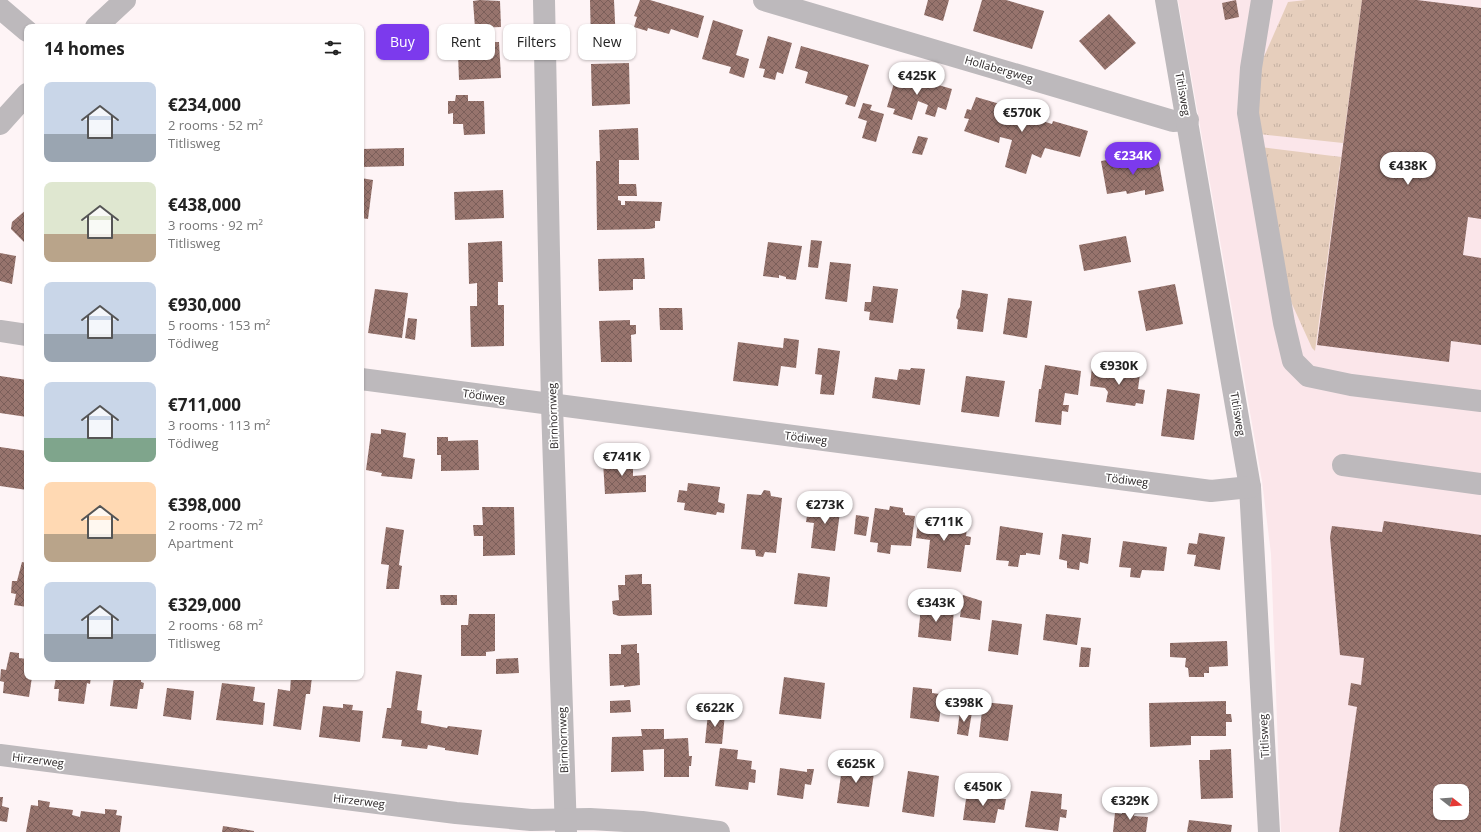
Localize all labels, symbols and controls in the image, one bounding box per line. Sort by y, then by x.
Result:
chip: Buy [376,24,429,60]
chip: Rent [437,24,495,60]
chip: Filters [503,24,570,60]
chip: New [578,24,636,60]
text: 14 homes [44,37,125,60]
icon: filters [322,37,344,59]
street label: Hollabergweg [963,52,1035,85]
pin: €425K [889,62,945,96]
text: €425K [898,66,936,84]
street label: Titlisweg [1172,71,1195,117]
text: €234,000 [168,93,241,116]
icon: home [76,98,124,146]
pin: €570K [994,99,1050,133]
text: €570K [1003,103,1041,121]
text: 2 rooms · 52 m² [168,116,263,134]
text: Titlisweg [168,134,220,152]
pin: €234K [1105,142,1161,176]
text: €234K [1114,146,1152,164]
pin: €438K [1380,152,1436,186]
text: €438K [1389,156,1427,174]
text: €438,000 [168,193,241,216]
icon: home [76,198,124,246]
text: 3 rooms · 92 m² [168,216,263,234]
text: Titlisweg [168,234,220,252]
text: €930,000 [168,293,241,316]
icon: home [76,298,124,346]
text: 5 rooms · 153 m² [168,316,270,334]
text: Tödiweg [168,334,219,352]
pin: €930K [1091,352,1147,386]
text: €930K [1100,356,1138,374]
street label: Birnhornweg [544,383,561,449]
street label: Tödiweg [462,385,506,406]
street label: Titlisweg [1227,391,1250,437]
text: €711,000 [168,393,241,416]
icon: home [76,398,124,446]
text: 3 rooms · 113 m² [168,416,270,434]
street label: Tödiweg [784,427,828,448]
text: Tödiweg [168,434,219,452]
pin: €741K [594,443,650,477]
text: €741K [603,447,641,465]
street label: Tödiweg [1105,469,1149,490]
pin: €273K [797,491,853,525]
text: €398,000 [168,493,241,516]
text: €273K [806,495,844,513]
icon: home [76,498,124,546]
pin: €711K [916,508,972,542]
text: €711K [925,512,963,530]
text: 2 rooms · 72 m² [168,516,263,534]
text: Apartment [168,534,233,552]
pin: €343K [908,589,964,623]
text: €329,000 [168,593,241,616]
text: €343K [917,593,955,611]
icon: home [76,598,124,646]
text: 2 rooms · 68 m² [168,616,263,634]
text: Titlisweg [168,634,220,652]
pin: €398K [936,689,992,723]
text: €398K [945,693,983,711]
pin: €622K [687,694,743,728]
text: €622K [696,698,734,716]
street label: Birnhornweg [554,707,571,773]
street label: Titlisweg [1255,714,1272,759]
street label: Hirzerweg [11,749,65,770]
pin: €625K [828,750,884,784]
text: €625K [837,754,875,772]
pin: €450K [955,773,1011,807]
text: €450K [964,777,1002,795]
north arrow [1433,784,1469,820]
map controls [1433,784,1469,820]
pin: €329K [1102,787,1158,821]
street label: Hirzerweg [332,790,386,811]
text: €329K [1111,791,1149,809]

